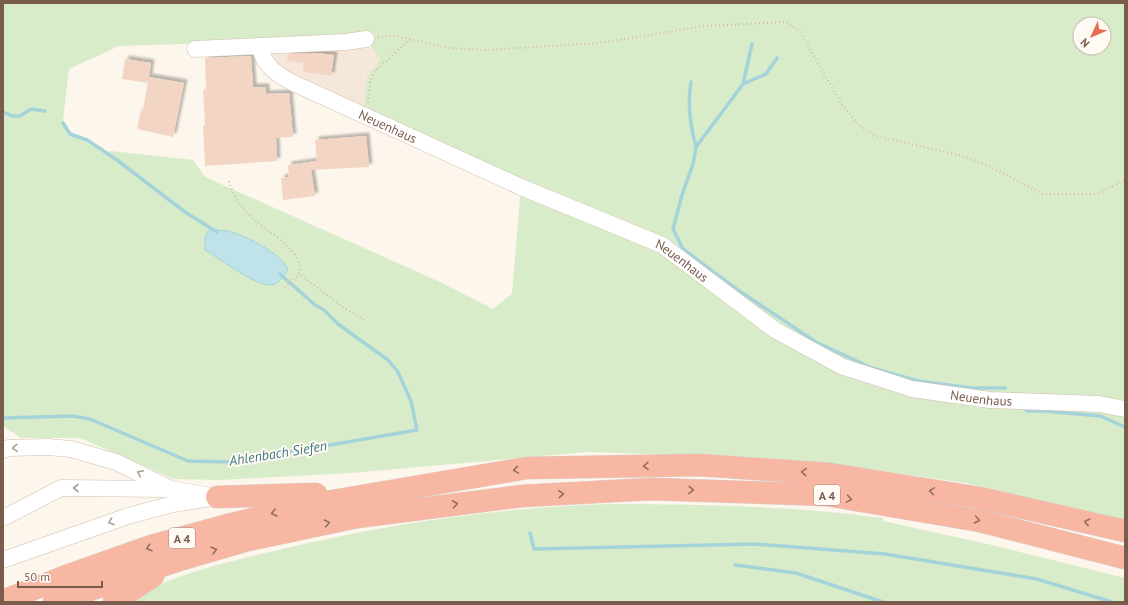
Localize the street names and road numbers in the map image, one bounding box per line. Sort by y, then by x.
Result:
street label: Neuenhaus [356,106,420,147]
street label: Neuenhaus [653,235,712,286]
street label: Neuenhaus [949,386,1013,409]
road number: A 4 [814,485,840,505]
road number: A 4 [169,528,195,548]

